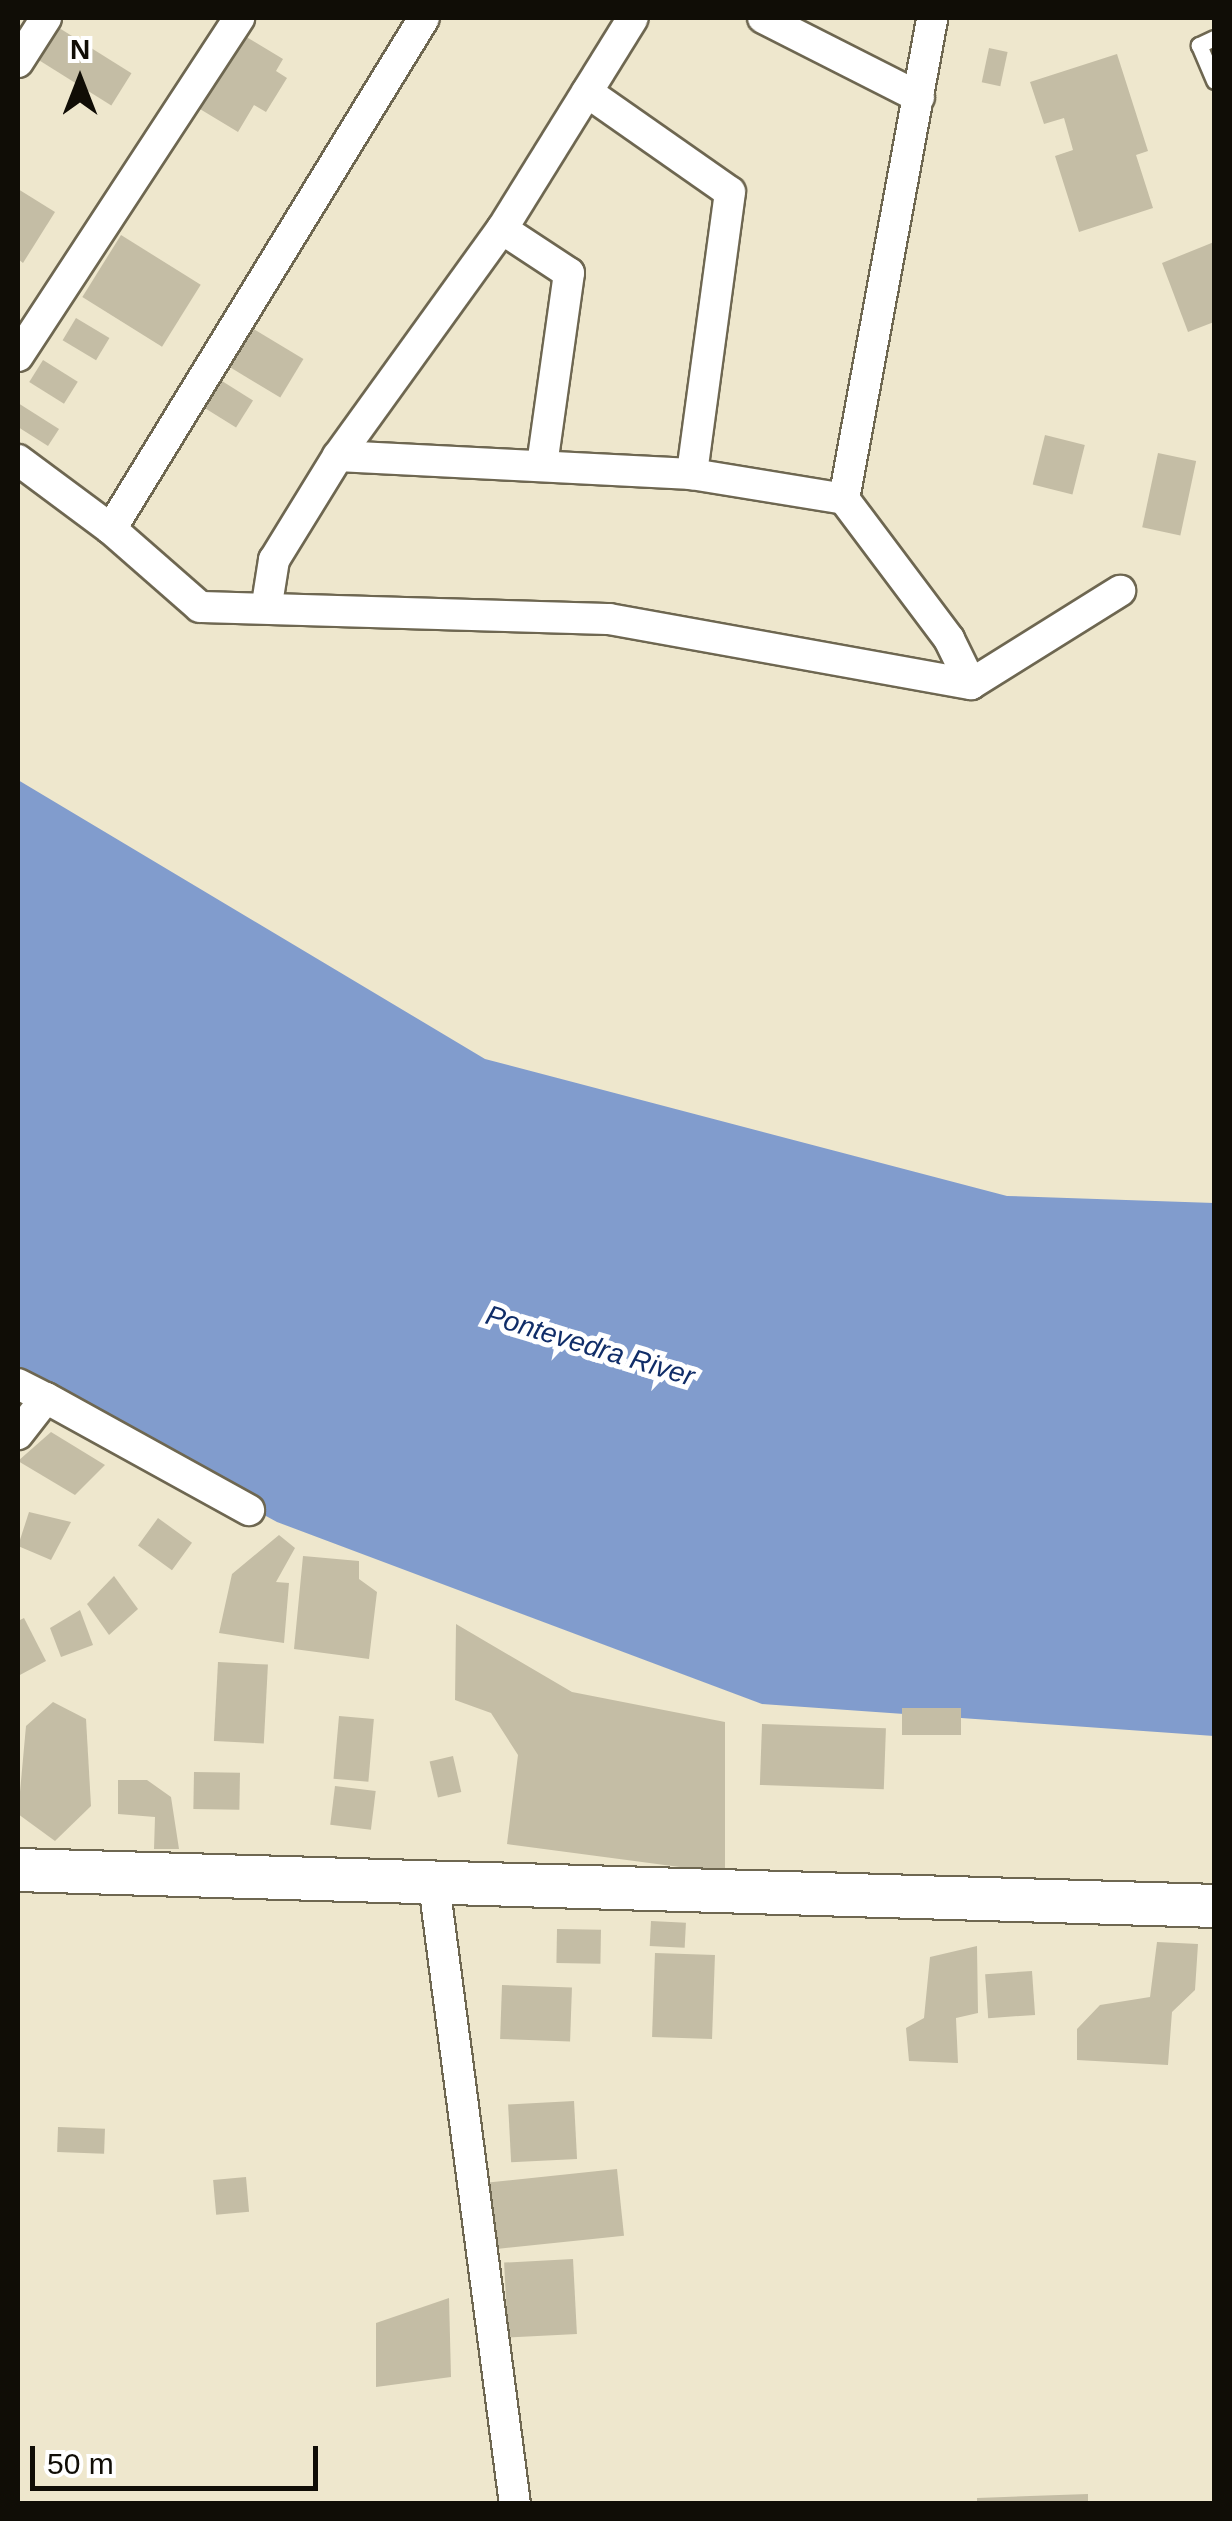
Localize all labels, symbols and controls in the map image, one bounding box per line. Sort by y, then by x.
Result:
north arrow [30,30,130,130]
text: N [70,34,90,65]
water label: Pontevedra River [482,1298,698,1394]
scale bar [35,2426,322,2488]
text: 50 m [47,2447,114,2480]

